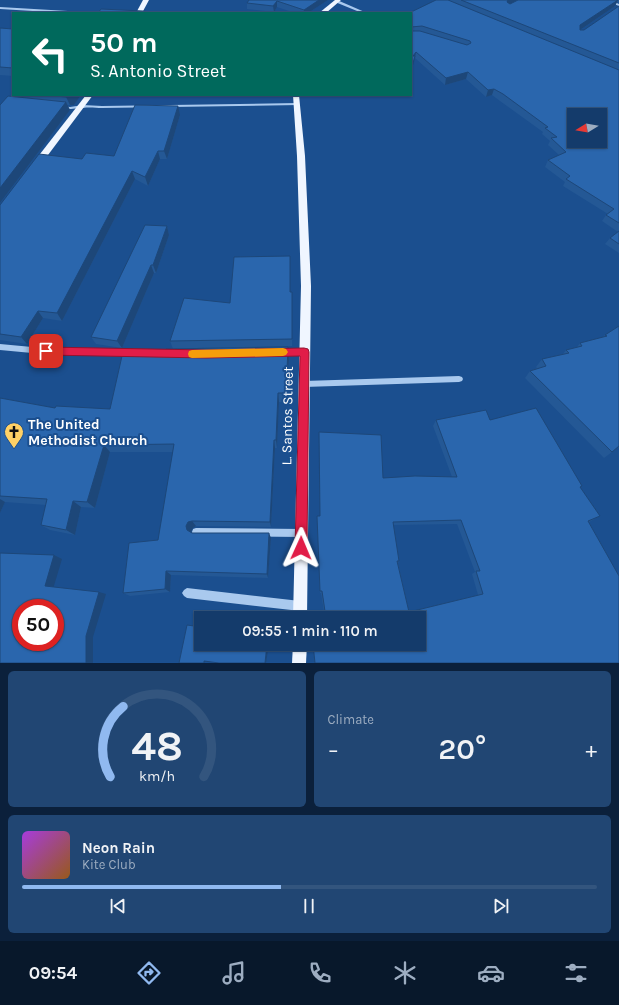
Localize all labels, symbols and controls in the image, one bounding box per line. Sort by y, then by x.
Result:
text: 50 m [90,26,158,59]
icon: left [24,28,76,80]
text: S. Antonio Street [90,60,226,82]
north arrow [567,108,607,148]
map controls [567,108,607,148]
pin [29,334,63,368]
icon: arrive [35,340,57,362]
street label: L. Santos Street [278,366,297,466]
place label: The United Methodist Church [28,416,147,449]
church icon: The United Methodist Church [3,421,25,449]
position arrow [280,527,322,569]
speed limit sign: 50 [12,599,64,651]
text: 09:55 · 1 min · 110 m [242,622,378,640]
text: Climate [328,712,374,727]
text: 48 [131,722,183,770]
text: 20° [438,731,486,767]
text: − [328,737,339,763]
text: + [585,737,597,763]
text: km/h [139,768,175,785]
text: Neon Rain [82,839,155,857]
text: Kite Club [82,857,136,872]
icon: previous [107,895,129,917]
icon: pause [298,895,320,917]
icon: next [490,895,512,917]
icon: directions [135,959,163,987]
icon: music [220,959,248,987]
icon: phone [306,959,334,987]
icon: climate [391,959,419,987]
icon: car [477,959,505,987]
icon: filters [562,959,590,987]
text: 09:54 [29,962,77,984]

